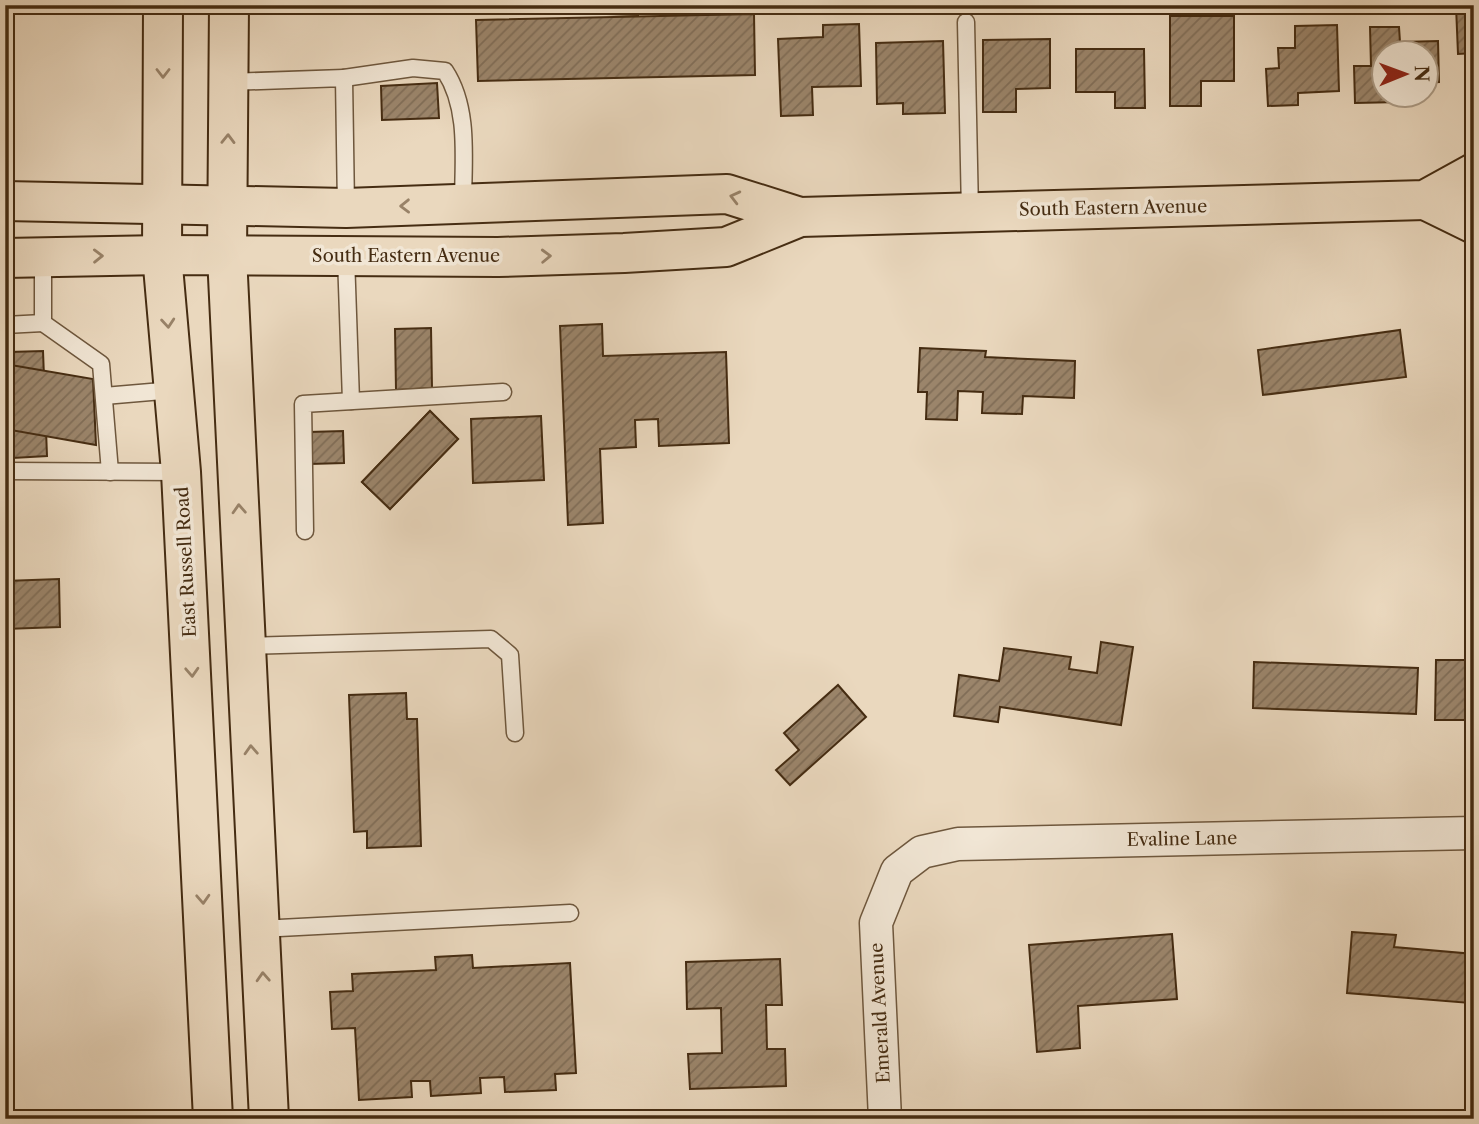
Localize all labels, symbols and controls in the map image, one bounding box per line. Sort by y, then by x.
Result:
north arrow [1370,38,1440,108]
text: N [1410,65,1433,82]
one-way arrow [155,69,171,79]
one-way arrow [220,133,236,143]
one-way arrow [729,191,741,205]
street label: South Eastern Avenue [1019,195,1207,221]
one-way arrow [399,199,410,214]
street label: South Eastern Avenue [312,245,500,267]
one-way arrow [93,248,104,264]
one-way arrow [541,248,552,263]
one-way arrow [160,318,175,329]
street label: East Russell Road [171,486,201,638]
one-way arrow [232,503,247,514]
one-way arrow [184,667,199,678]
one-way arrow [244,744,259,755]
street label: Evaline Lane [1126,827,1238,851]
one-way arrow [195,894,210,905]
street label: Emerald Avenue [865,942,895,1084]
one-way arrow [255,971,270,982]

